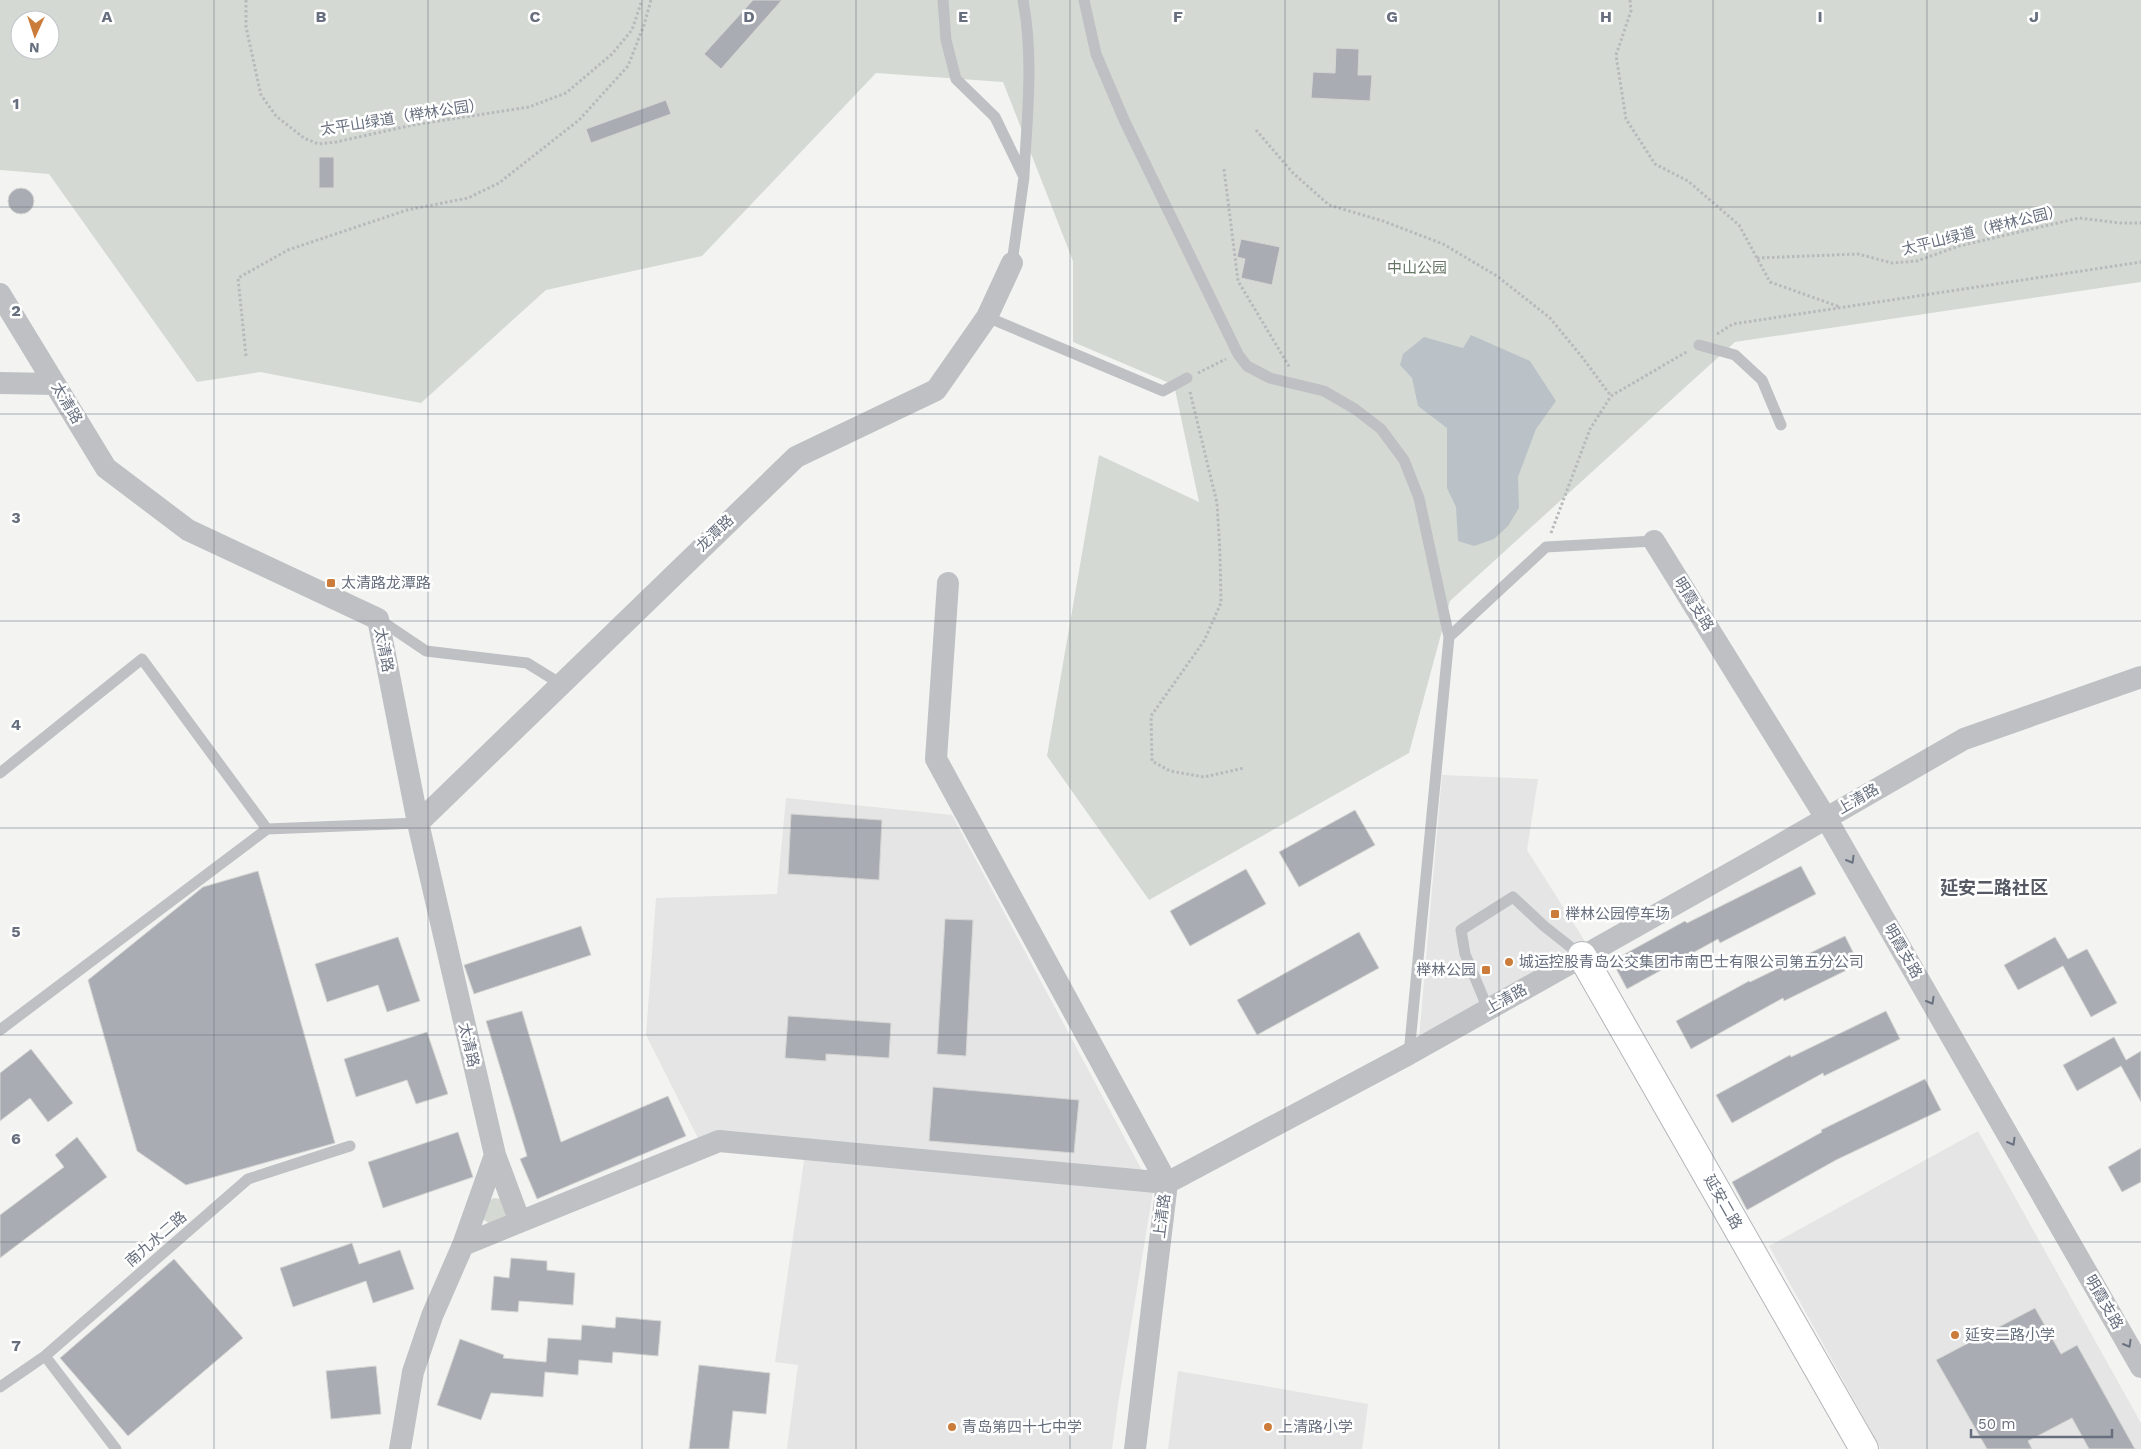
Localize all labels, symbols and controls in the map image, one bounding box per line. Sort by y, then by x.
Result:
text: A [102,7,113,26]
text: B [316,7,327,26]
text: C [530,7,541,26]
text: D [743,7,755,26]
text: E [958,7,968,26]
text: F [1173,7,1183,26]
text: G [1386,7,1398,26]
text: H [1600,7,1612,26]
text: I [1817,7,1823,26]
text: J [2029,7,2039,26]
north arrow [10,10,60,60]
text: N [29,40,40,56]
text: 1 [13,94,19,113]
street label: 太平山绿道（榉林公园） [319,95,485,139]
street label: 太平山绿道（榉林公园） [1900,201,2064,259]
park label: 中山公园 [1387,259,1447,277]
text: 2 [11,301,21,320]
street label: 太清路 [48,379,86,427]
text: 3 [11,508,21,527]
street label: 龙潭路 [693,511,737,555]
place label: 太清路龙潭路 [341,574,431,592]
street label: 明霞支路 [1670,574,1718,634]
marker: 太清路龙潭路 [325,577,337,589]
street label: 太清路 [371,626,397,674]
text: 4 [11,715,21,734]
street label: 上清路 [1834,780,1882,818]
one-way arrow [1844,855,1854,864]
district label: 延安二路社区 [1940,877,2048,898]
place label: 榉林公园停车场 [1565,905,1670,923]
marker: 榉林公园停车场 [1549,908,1561,920]
street label: 明霞支路 [1880,921,1926,981]
text: 5 [11,922,21,941]
place label: 城运控股青岛公交集团市南巴士有限公司第五分公司 [1519,953,1864,971]
marker: 城运控股青岛公交集团市南巴士有限公司第五分公司 [1503,956,1515,968]
place label: 榉林公园 [1416,961,1476,979]
marker: 榉林公园 [1480,964,1492,976]
street label: 上清路 [1482,980,1530,1018]
one-way arrow [1925,996,1935,1005]
street label: 太清路 [455,1021,483,1069]
text: 6 [11,1129,21,1148]
one-way arrow [2006,1137,2016,1146]
street label: 延安二路 [1700,1172,1746,1232]
street label: 上清路 [1150,1193,1174,1239]
street label: 南九水二路 [122,1208,190,1270]
street label: 明霞支路 [2081,1272,2127,1332]
place label: 延安二路小学 [1965,1326,2055,1344]
marker: 延安二路小学 [1949,1329,1961,1341]
text: 7 [11,1336,21,1355]
one-way arrow [2121,1338,2131,1347]
scale bar [1971,1406,2112,1438]
text: 50 m [1978,1415,2015,1433]
place label: 青岛第四十七中学 [962,1418,1082,1436]
place label: 上清路小学 [1278,1418,1353,1436]
marker: 青岛第四十七中学 [946,1421,958,1433]
marker: 上清路小学 [1262,1421,1274,1433]

